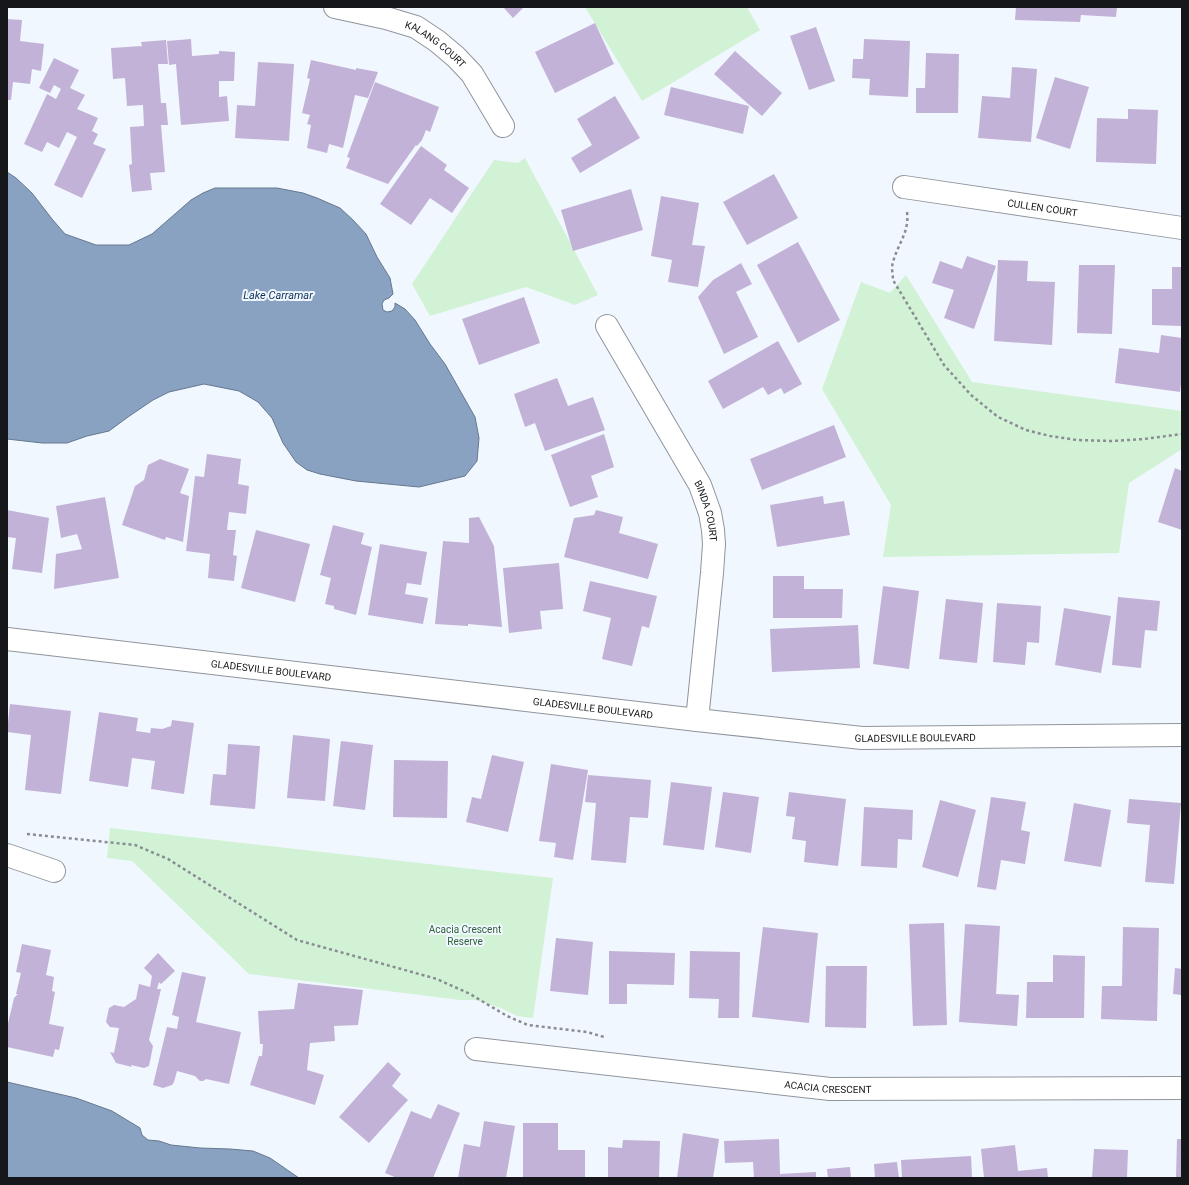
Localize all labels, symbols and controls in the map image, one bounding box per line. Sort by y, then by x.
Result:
street label: KALANG COURT [404,19,468,69]
street label: CULLEN COURT [1007,197,1078,218]
water label: Lake Carramar [243,289,313,302]
street label: BINDA COURT [693,478,719,542]
street label: GLADESVILLE BOULEVARD [210,657,332,683]
street label: GLADESVILLE BOULEVARD [532,695,654,720]
street label: GLADESVILLE BOULEVARD [854,731,976,744]
park label: Acacia Crescent Reserve [429,924,501,947]
street label: ACACIA CRESCENT [784,1078,871,1095]

